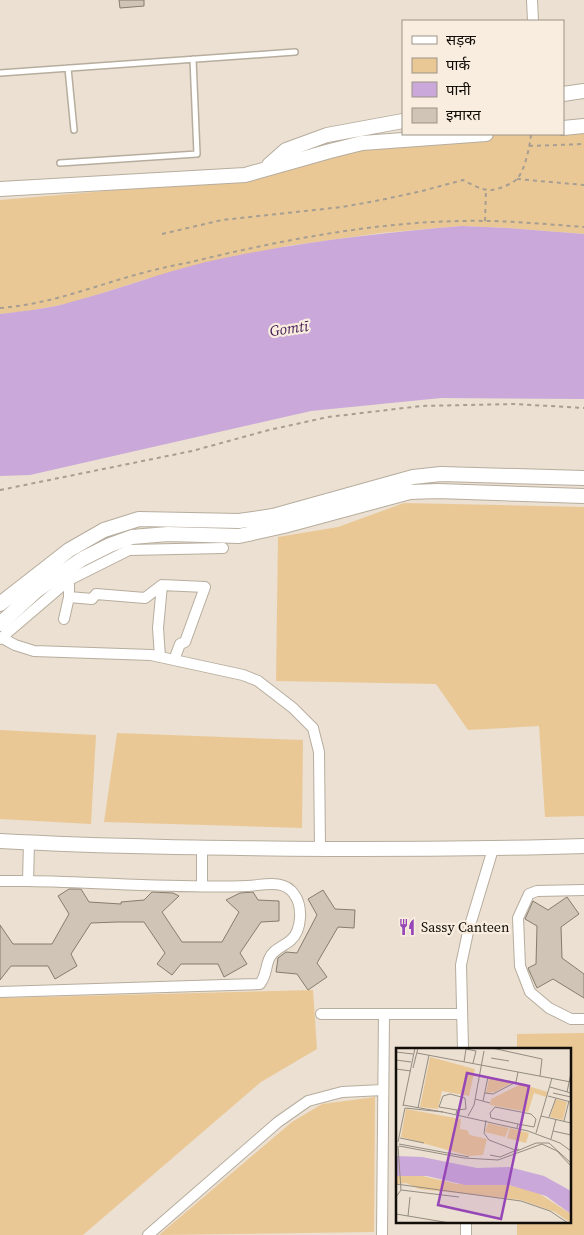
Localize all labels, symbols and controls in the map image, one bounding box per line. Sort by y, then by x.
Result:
legend [402,20,564,135]
text: सड़क [446,29,476,50]
text: पार्क [446,54,470,75]
text: पानी [446,79,472,100]
text: इमारत [446,104,481,125]
water label: Gomtī [268,315,311,341]
restaurant icon: Sassy Canteen [397,917,417,937]
place label: Sassy Canteen [421,917,510,937]
inset map [396,1048,572,1222]

